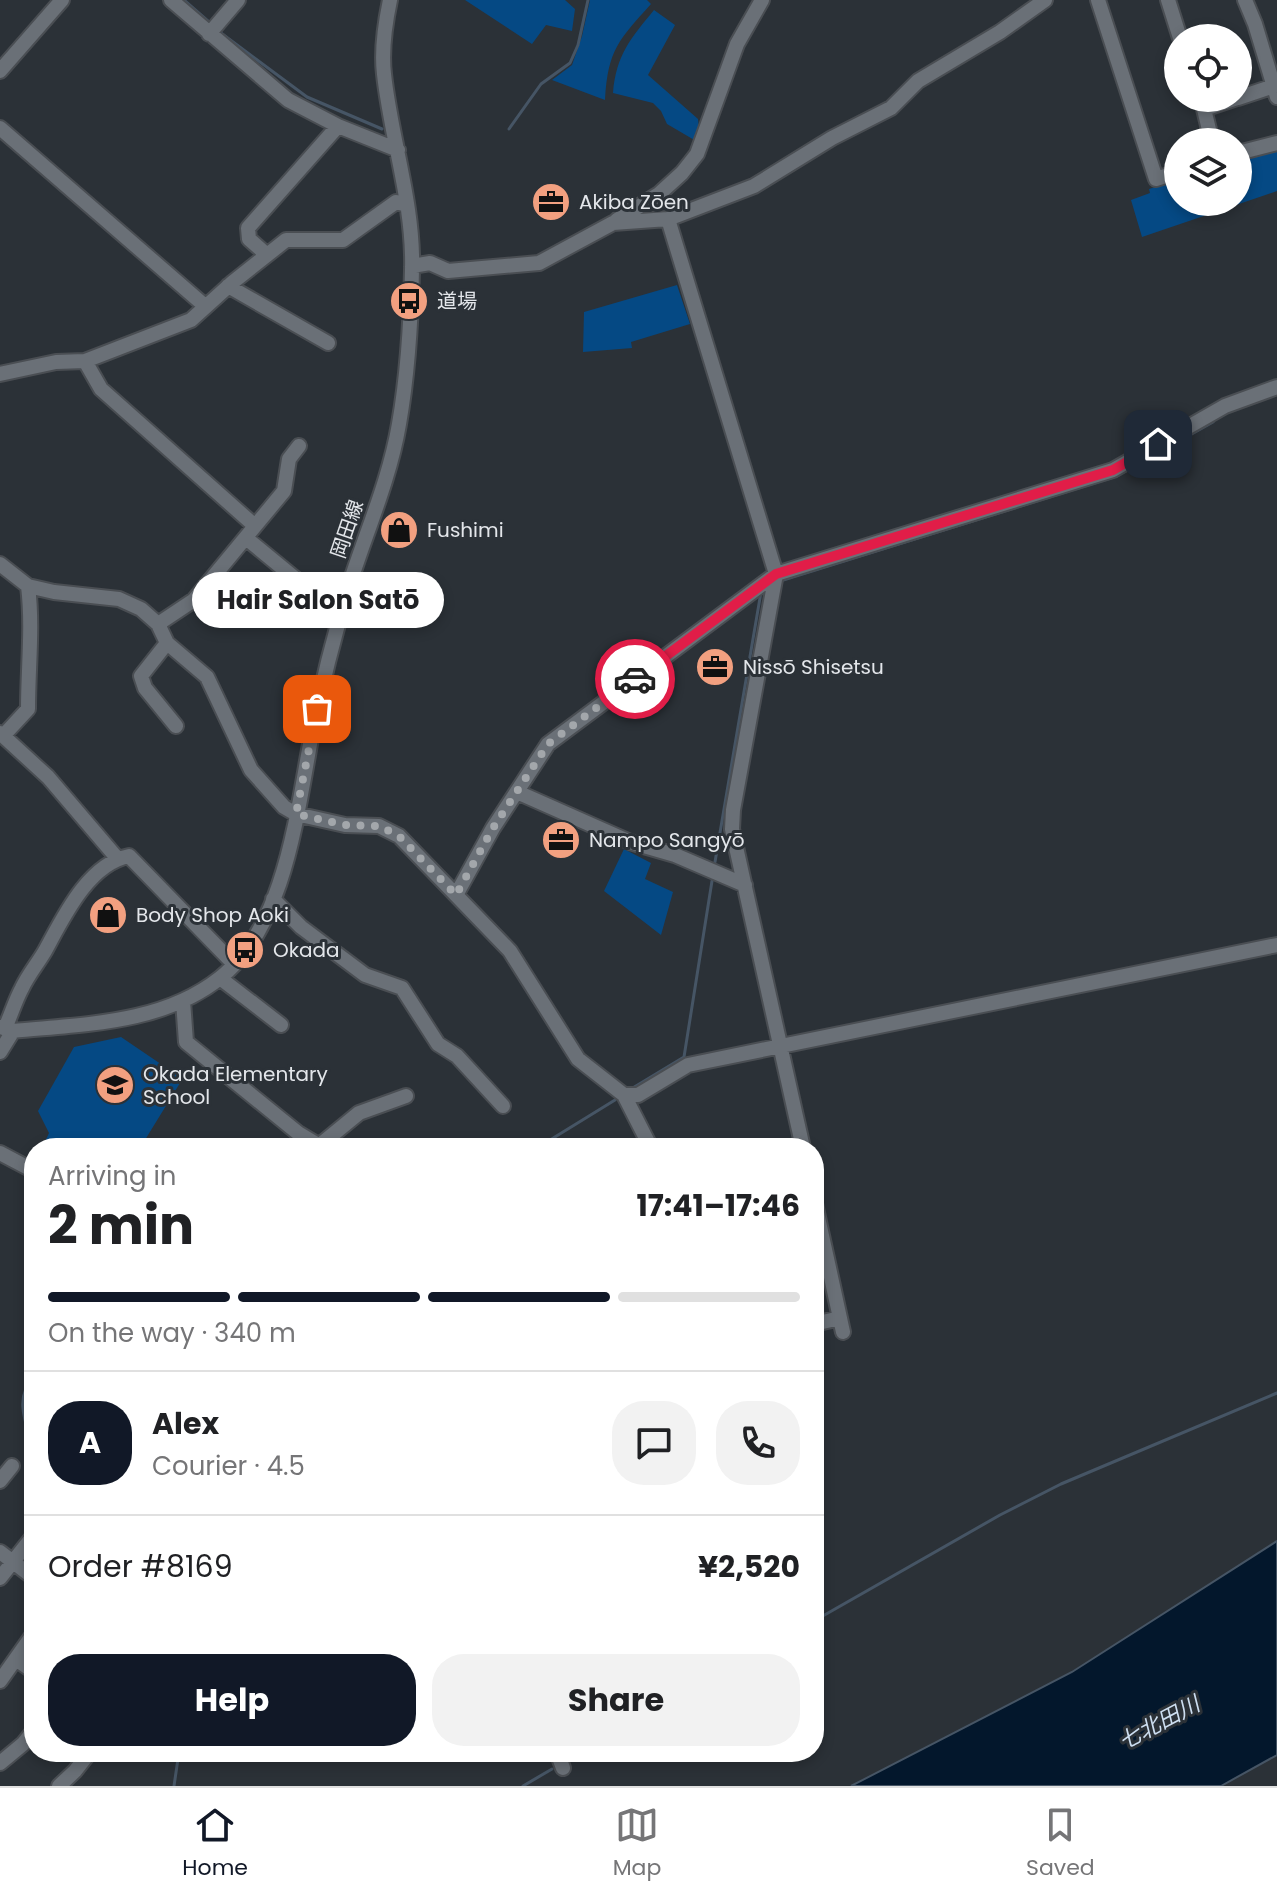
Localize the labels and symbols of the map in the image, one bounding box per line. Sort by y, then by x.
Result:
office icon: Akiba Zōen [530,181,572,223]
place label: Akiba Zōen [579,188,689,216]
bus stop icon: 道場 [388,280,430,322]
place label: 道場 [437,287,477,315]
pin [1124,410,1192,478]
street label: 岡田線 [324,496,370,562]
shop icon: Fushimi [378,509,420,551]
place label: Fushimi [427,516,504,544]
callout: Hair Salon Satō [191,573,443,629]
courier [595,639,675,719]
office icon: Nissō Shisetsu [694,646,736,688]
place label: Nissō Shisetsu [743,653,884,681]
pin [283,675,351,743]
office icon: Nampo Sangyō [540,819,582,861]
place label: Nampo Sangyō [589,826,744,854]
shop icon: Body Shop Aoki [87,894,129,936]
place label: Body Shop Aoki [136,901,289,929]
bus stop icon: Okada [224,929,266,971]
place label: Okada [273,936,340,964]
place label: Okada Elementary School [143,1060,328,1111]
school or university icon: Okada Elementary School [94,1064,136,1106]
water label: 七北田川 [1113,1688,1207,1757]

